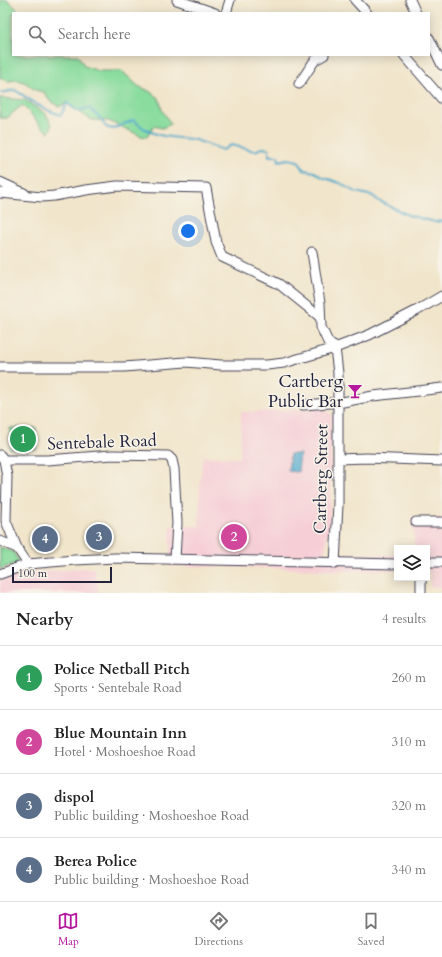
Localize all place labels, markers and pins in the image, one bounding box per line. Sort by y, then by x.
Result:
place label: Cartberg Public Bar [268,370,344,413]
bar icon: Cartberg Public Bar [346,382,364,400]
pin: 1 [10,424,36,454]
pin: 3 [86,522,112,552]
pin: 2 [221,522,247,552]
pin: 4 [32,524,58,554]

